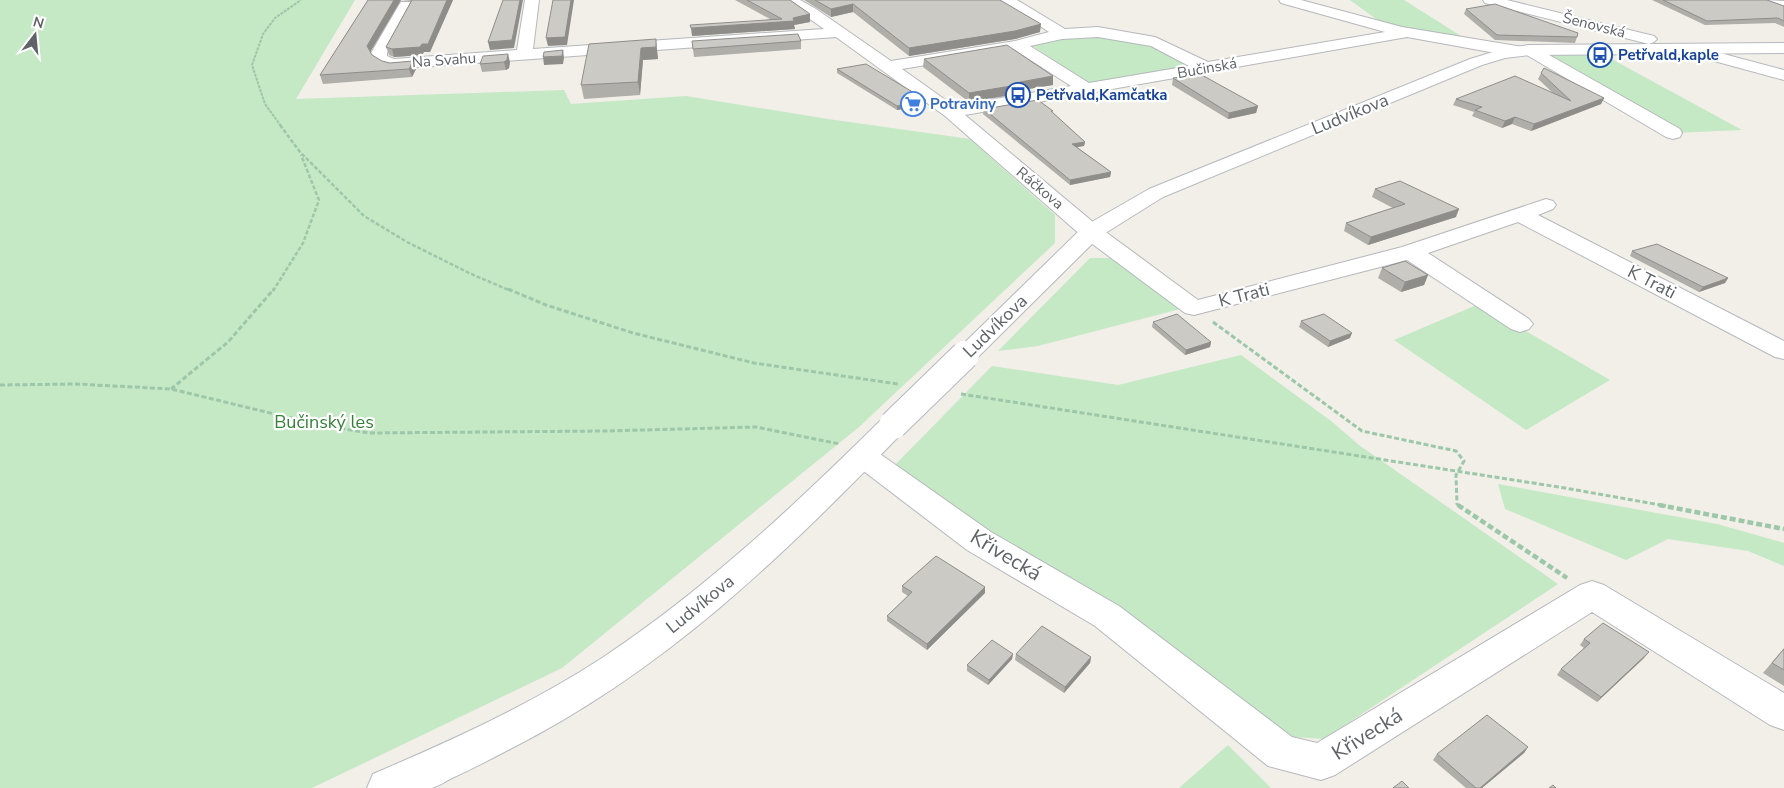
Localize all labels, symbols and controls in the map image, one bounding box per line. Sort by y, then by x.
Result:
street label: Šenovská [1560,7,1628,42]
north arrow [10,10,60,60]
text: N [31,12,46,34]
bus stop icon: Petřvald,kaple [1587,42,1613,68]
place label: Petřvald,kaple [1618,45,1719,65]
street label: Na Svahu [411,48,477,72]
street label: Bučinská [1176,53,1238,83]
bus stop icon: Petřvald,Kamčatka [1005,82,1031,108]
place label: Petřvald,Kamčatka [1036,85,1167,105]
street label: Ludvíkova [1308,88,1392,140]
supermarket icon: Potraviny [900,91,926,117]
place label: Potraviny [930,94,996,114]
street label: Ráčkova [1012,162,1068,214]
street label: K Trati [1624,260,1680,304]
street label: K Trati [1216,277,1272,313]
street label: Ludvíkova [957,289,1033,363]
park label: Bučinský les [274,410,374,434]
street label: Křivecká [965,523,1047,587]
street label: Ludvíkova [661,569,739,639]
street label: Křivecká [1326,701,1408,767]

